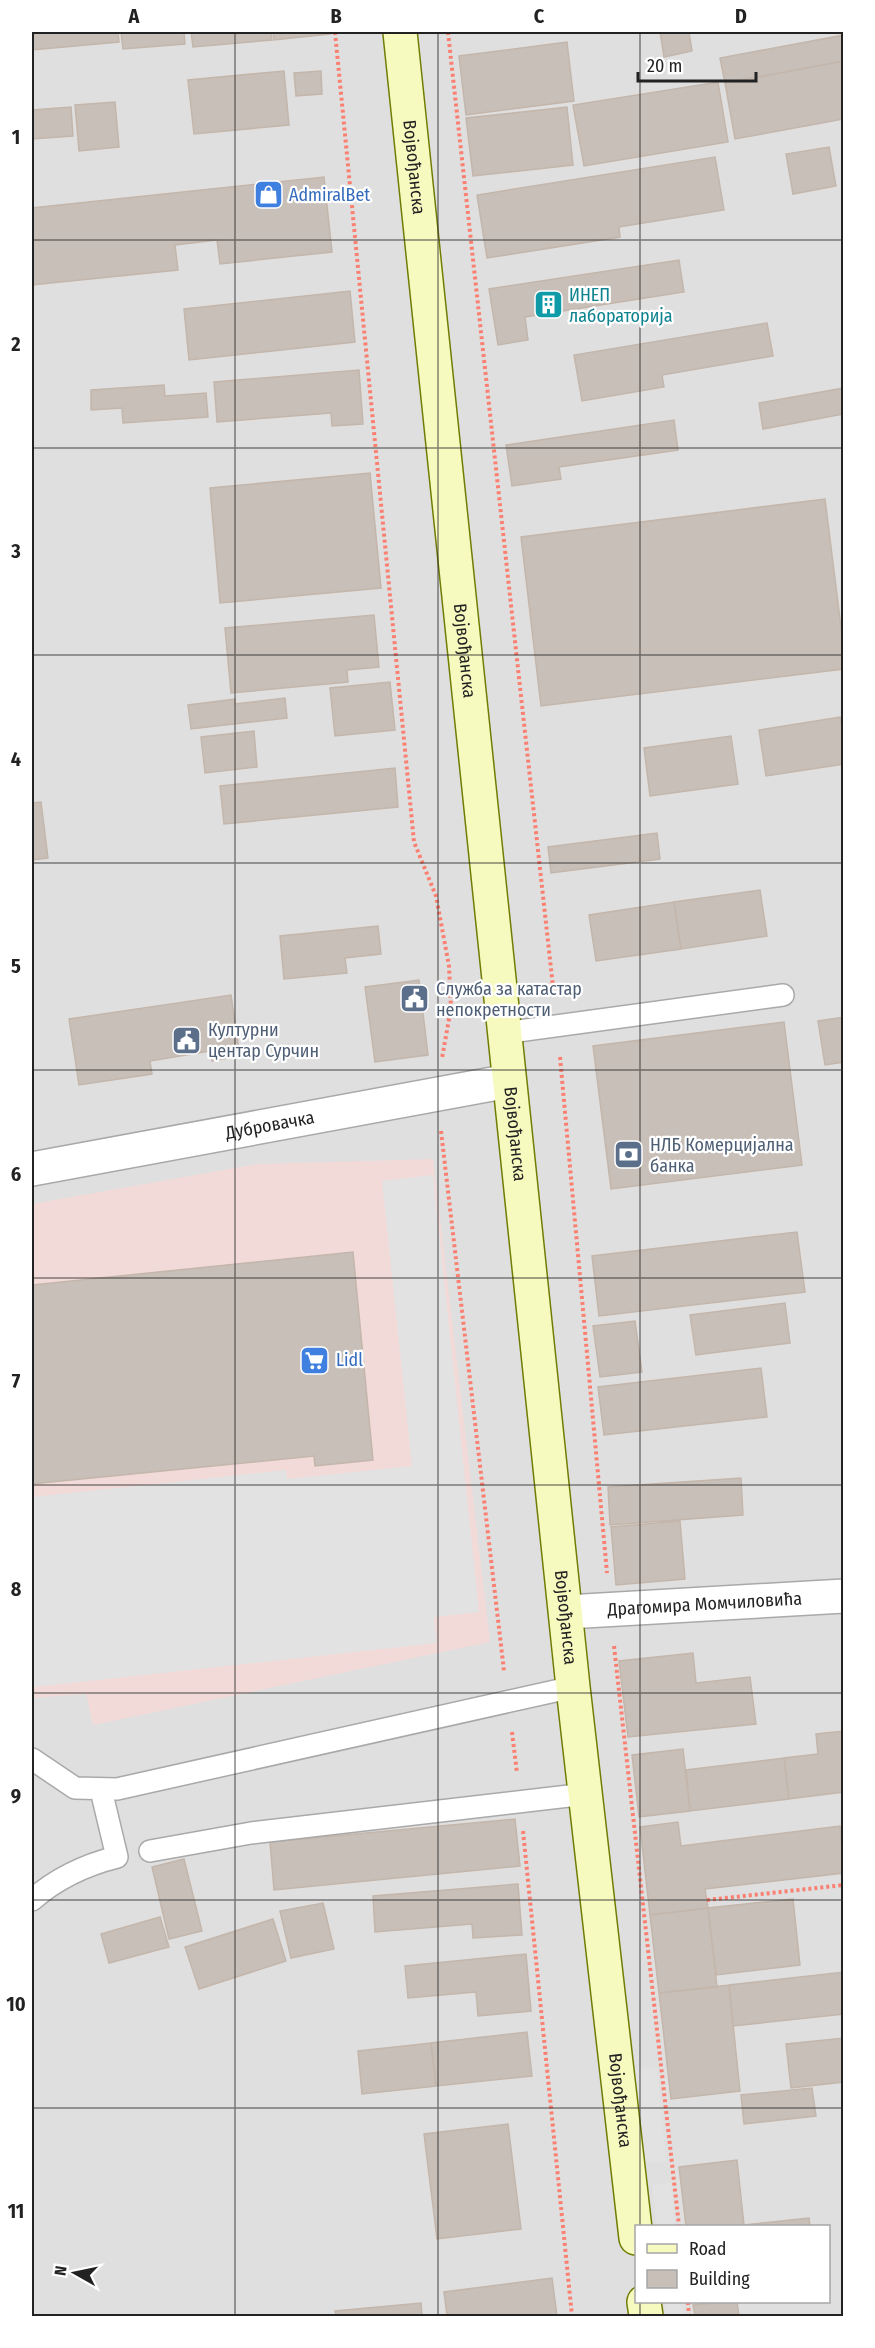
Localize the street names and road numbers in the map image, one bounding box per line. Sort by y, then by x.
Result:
street label: Војвођанска [398,119,430,216]
street label: Војвођанска [449,602,481,699]
street label: Војвођанска [499,1086,531,1183]
street label: Дубровачка [223,1106,316,1144]
street label: Војвођанска [550,1569,582,1666]
street label: Драгомира Момчиловића [606,1587,803,1621]
street label: Војвођанска [604,2052,637,2149]

